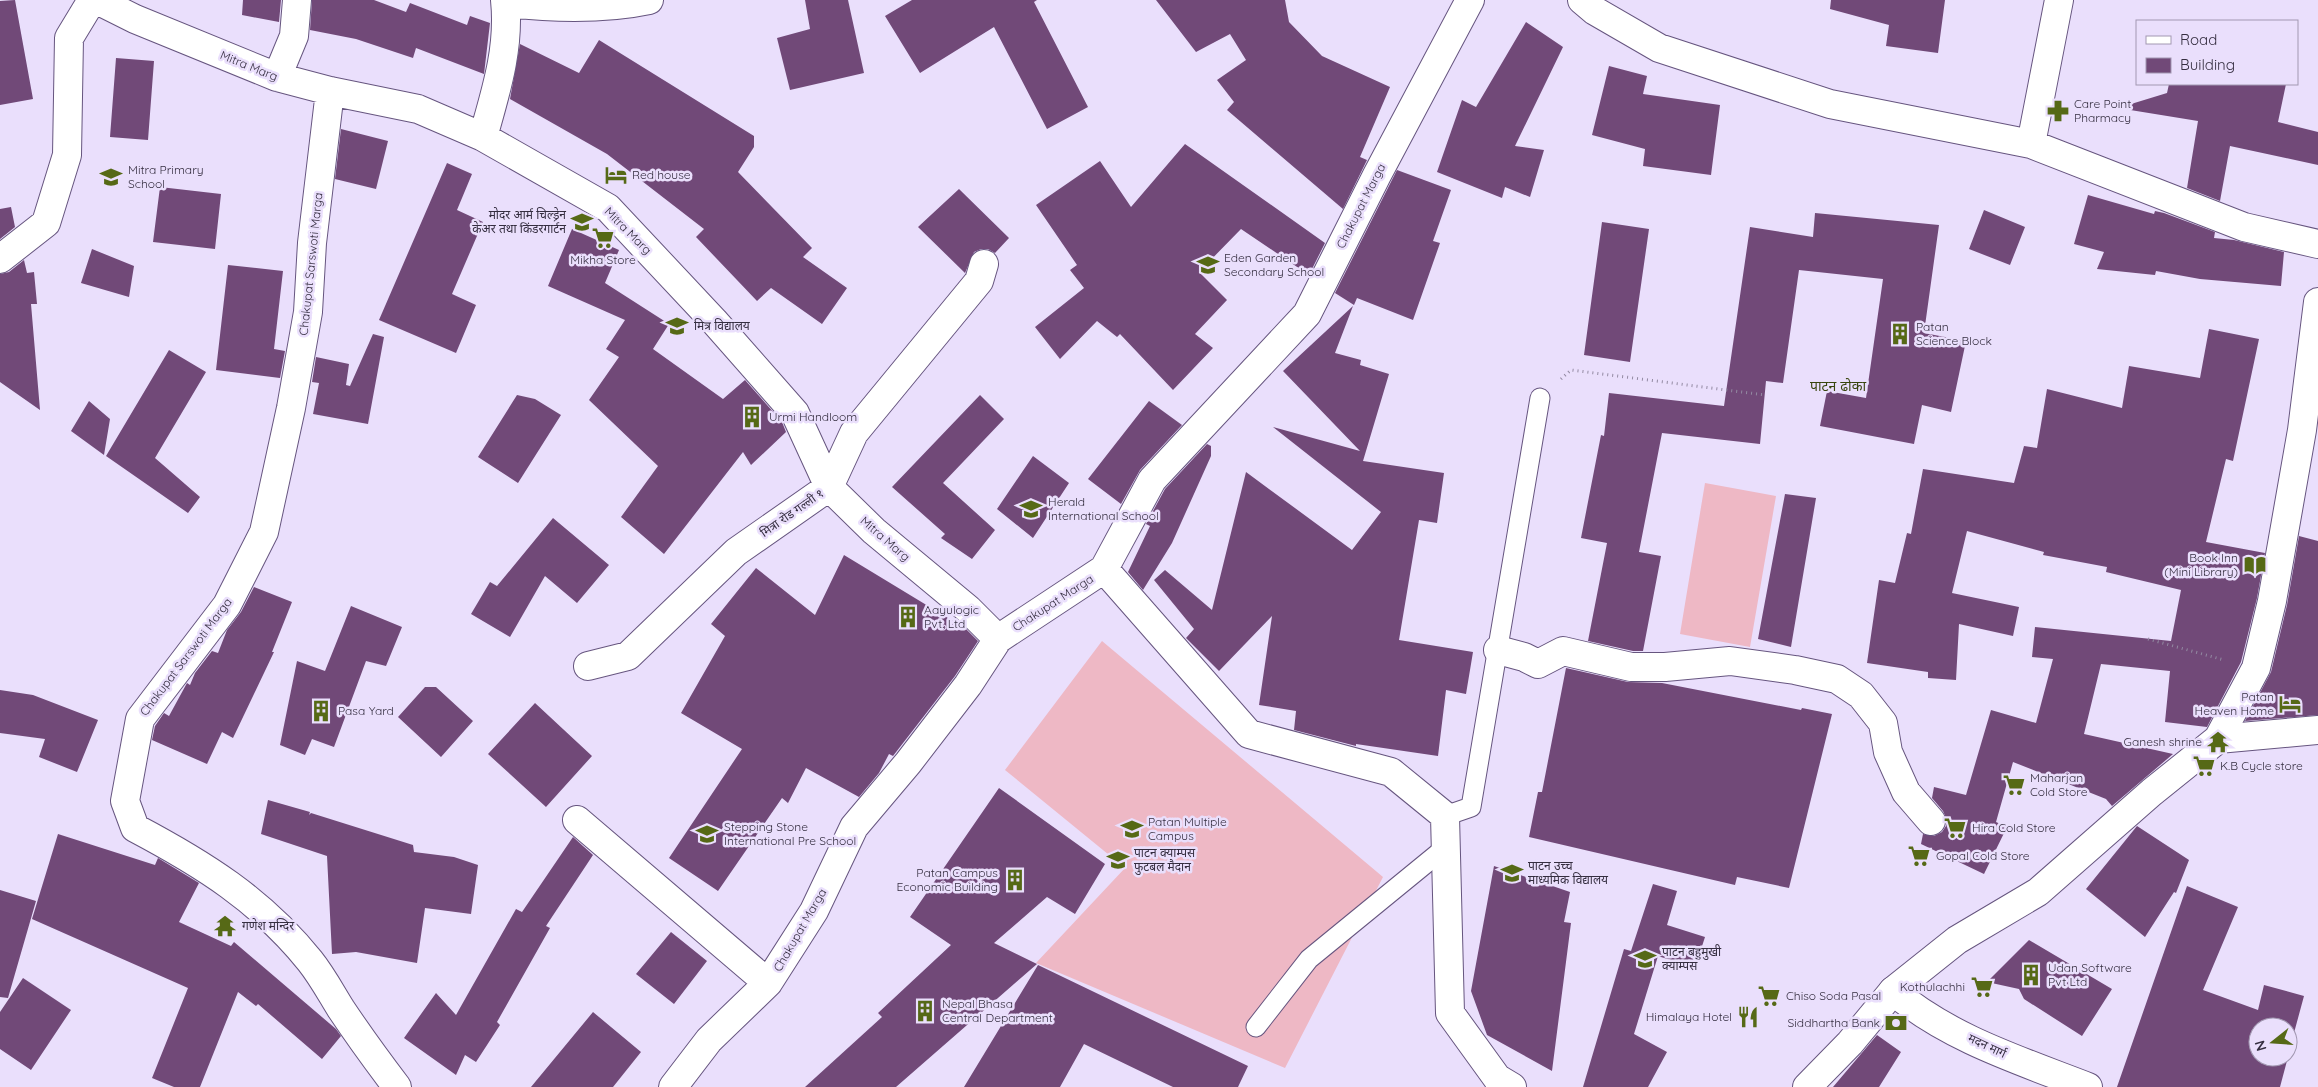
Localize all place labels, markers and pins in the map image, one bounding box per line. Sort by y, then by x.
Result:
place label: Care Point Pharmacy [2074,96,2131,125]
pharmacy icon: Care Point Pharmacy [2045,98,2071,124]
place label: Mitra Primary School [128,162,204,191]
hotel icon: Red house [603,162,629,188]
school or university icon: Mitra Primary School [98,164,124,190]
place label: Red house [632,167,691,182]
place label: मोदर आर्म चिल्ड्रेन केअर तथा किंडरगार्टन [472,207,566,236]
school or university icon: मोदर आर्म चिल्ड्रेन केअर तथा किंडरगार्टन [569,209,595,235]
supermarket icon: Mikha Store [590,225,616,251]
place label: Eden Garden Secondary School [1224,250,1324,279]
place label: Mikha Store [570,252,636,267]
school or university icon: Eden Garden Secondary School [1195,252,1221,278]
school or university icon: मित्र विद्यालय [664,313,690,339]
place label: मित्र विद्यालय [694,318,751,333]
place label: Patan Science Block [1916,319,1992,348]
building icon: Patan Science Block [1887,321,1913,347]
building icon: Urmi Handloom [739,404,765,430]
place label: Urmi Handloom [769,409,857,424]
place label: Herald International School [1048,494,1159,523]
school or university icon: Herald International School [1018,496,1044,522]
place label: Book Inn (Mini Library) [2164,550,2238,579]
library icon: Book Inn (Mini Library) [2242,552,2268,578]
place label: Aayulogic Pvt. Ltd [924,602,979,631]
building icon: Aayulogic Pvt. Ltd [895,604,921,630]
place label: Patan Heaven Home [2195,689,2274,718]
hotel icon: Patan Heaven Home [2277,691,2303,717]
building icon: Pasa Yard [308,698,334,724]
place label: Pasa Yard [338,703,394,718]
temple icon: Ganesh shrine [2205,729,2231,755]
place label: Ganesh shrine [2123,734,2202,749]
supermarket icon: K.B Cycle store [2191,753,2217,779]
place label: K.B Cycle store [2220,758,2303,773]
place label: Maharjan Cold Store [2030,770,2088,799]
supermarket icon: Maharjan Cold Store [2001,772,2027,798]
place label: Patan Multiple Campus [1148,814,1227,843]
supermarket icon: Hira Cold Store [1942,815,1968,841]
school or university icon: Patan Multiple Campus [1119,816,1145,842]
place label: Stepping Stone International Pre School [724,819,856,848]
place label: Hira Cold Store [1972,820,2056,835]
school or university icon: Stepping Stone International Pre School [694,821,720,847]
supermarket icon: Gopal Cold Store [1906,843,1932,869]
place label: पाटन क्याम्पस फुटबल मैदान [1134,845,1196,875]
school or university icon: पाटन क्याम्पस फुटबल मैदान [1105,847,1131,873]
place label: Gopal Cold Store [1936,848,2030,863]
place label: पाटन उच्च माध्यमिक विद्यालय [1528,858,1609,887]
school or university icon: पाटन उच्च माध्यमिक विद्यालय [1499,860,1525,886]
place label: Patan Campus Economic Building [896,865,998,894]
building icon: Patan Campus Economic Building [1002,867,1028,893]
temple icon: गणेश मन्दिर [212,913,238,939]
place label: गणेश मन्दिर [242,918,295,933]
place label: पाटन बहुमुखी क्याम्पस [1662,944,1722,973]
school or university icon: पाटन बहुमुखी क्याम्पस [1632,946,1658,972]
place label: Udan Software Pvt Ltd [2048,960,2132,989]
building icon: Udan Software Pvt Ltd [2018,962,2044,988]
supermarket icon: Kothulachhi [1969,974,1995,1000]
place label: Kothulachhi [1900,979,1965,994]
supermarket icon: Chiso Soda Pasal [1756,983,1782,1009]
place label: Chiso Soda Pasal [1786,988,1881,1003]
place label: Nepal Bhasa Central Department [942,996,1053,1025]
building icon: Nepal Bhasa Central Department [912,998,938,1024]
restaurant icon: Himalaya Hotel [1735,1004,1761,1030]
place label: Himalaya Hotel [1646,1009,1732,1024]
bank icon: Siddhartha Bank [1883,1010,1909,1036]
place label: Siddhartha Bank [1788,1015,1880,1030]

